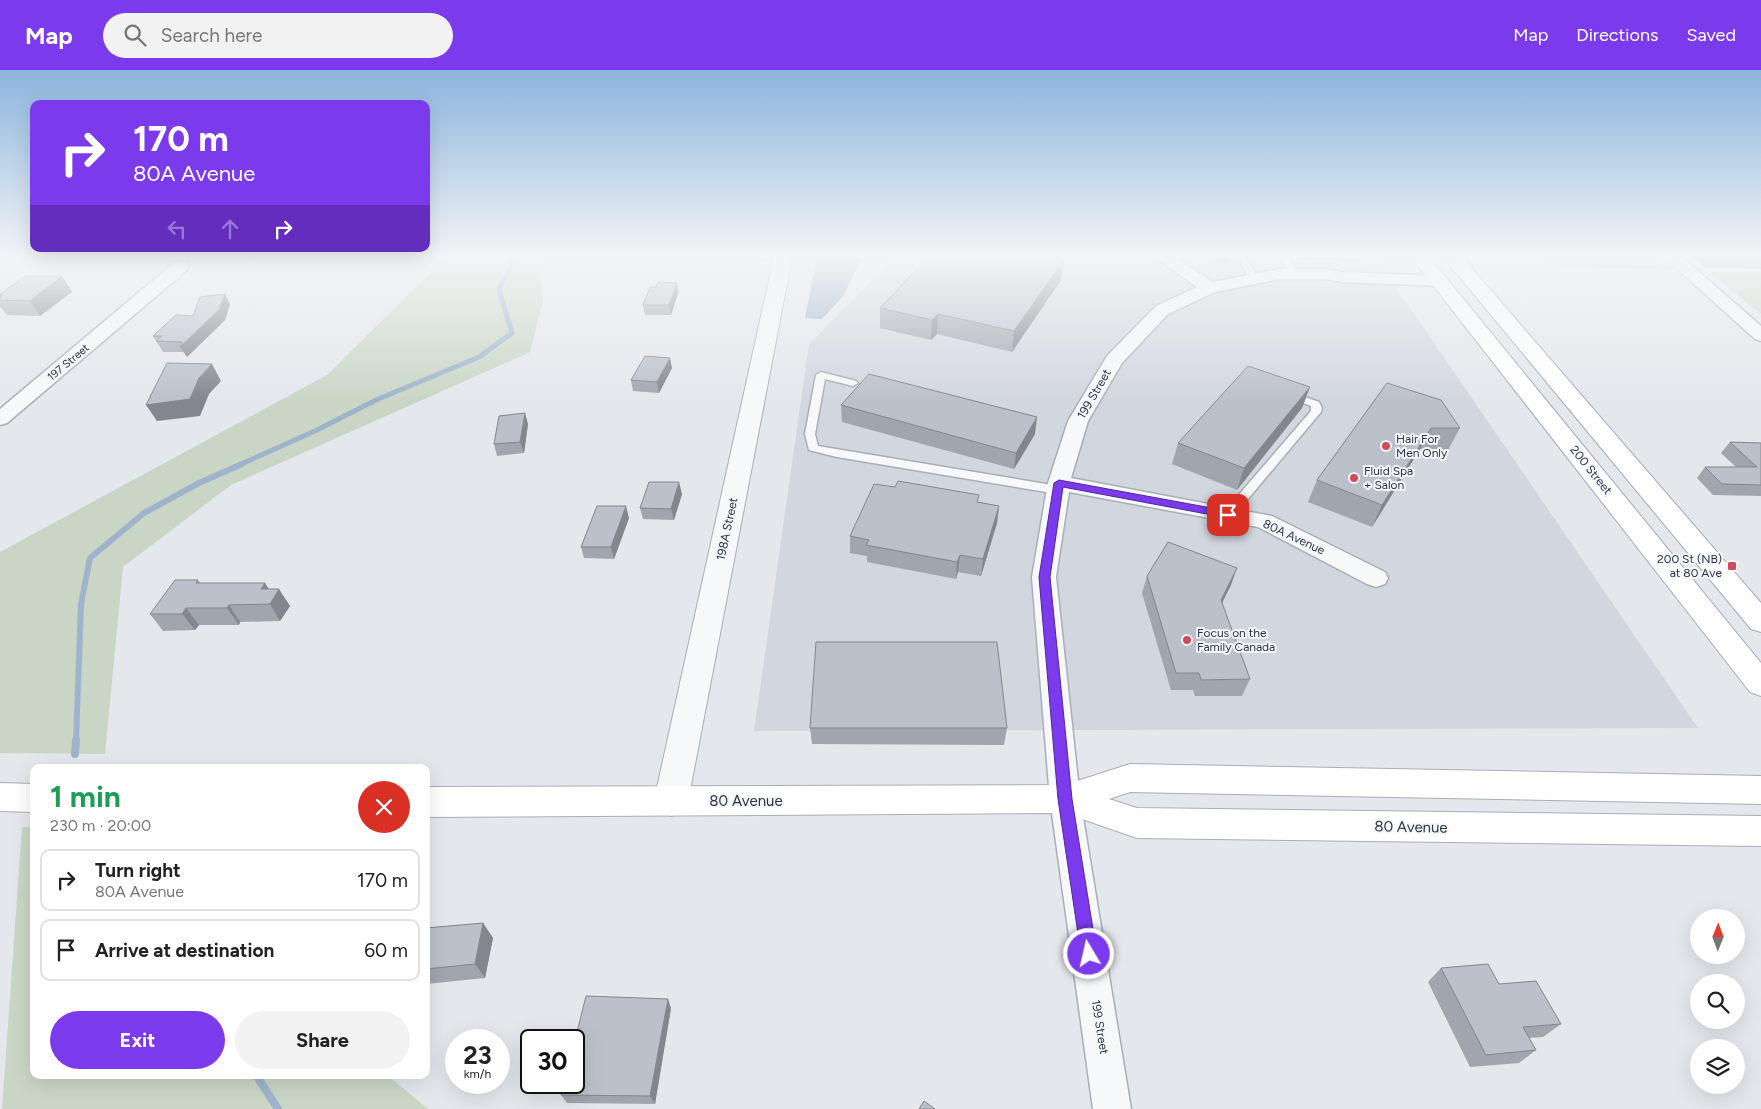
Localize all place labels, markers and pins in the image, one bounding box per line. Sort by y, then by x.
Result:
place label: Hair For Men Only [1396,432,1448,460]
marker: Hair For Men Only [1380,440,1392,452]
place label: Fluid Spa + Salon [1364,464,1413,492]
marker: Fluid Spa + Salon [1348,472,1360,484]
pin [1207,494,1249,536]
place label: 200 St (NB) at 80 Ave [1657,552,1722,580]
marker: 200 St (NB) at 80 Ave [1726,560,1738,572]
place label: Focus on the Family Canada [1197,626,1275,654]
marker: Focus on the Family Canada [1181,634,1193,646]

